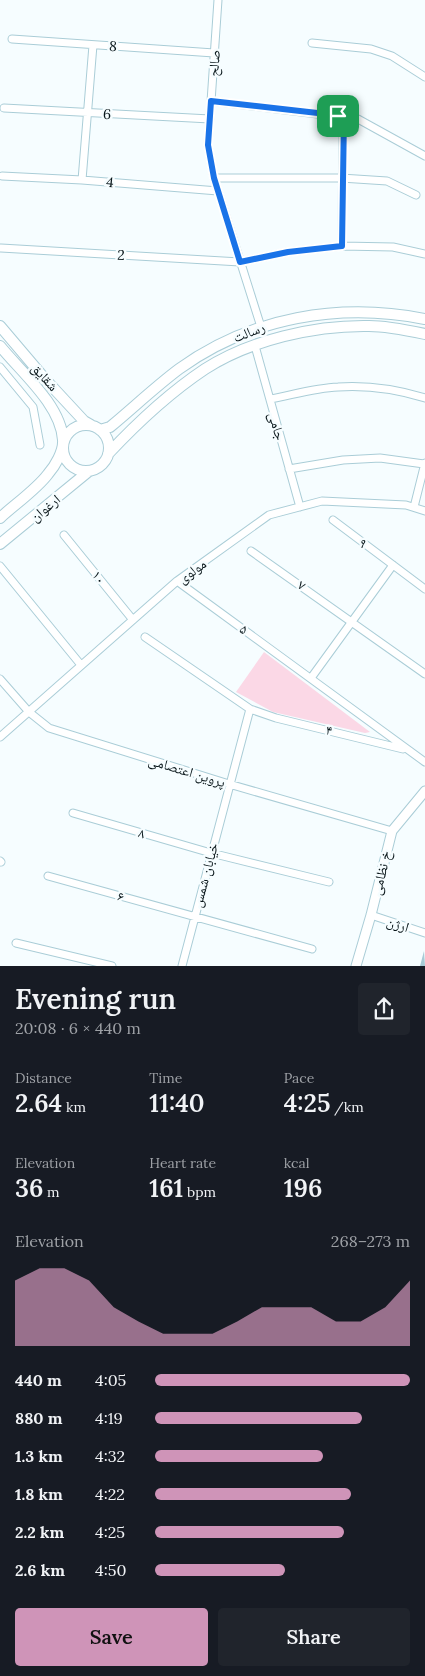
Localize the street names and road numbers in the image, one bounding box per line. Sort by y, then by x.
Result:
street label: 8 [108,37,118,55]
street label: صالح [204,49,225,77]
street label: 6 [102,105,112,123]
street label: 4 [105,173,115,191]
street label: 2 [117,246,125,264]
street label: رسالت [231,318,267,346]
street label: شقایق [27,359,62,396]
street label: جامی [264,410,290,442]
street label: ارغوان [26,490,64,526]
street label: ۹ [355,534,371,552]
street label: مولوی [174,555,210,587]
street label: ۱۰ [88,566,110,588]
street label: ۷ [294,576,310,594]
street label: ۵ [236,620,252,638]
street label: ۴ [324,721,334,739]
street label: پروین اعتصامی [146,751,228,791]
street label: ۸ [136,823,148,843]
street label: خیابان شمس [188,841,222,909]
street label: خ نظامی [367,849,396,897]
street label: ۶ [115,886,127,906]
street label: ارژن [385,912,411,936]

